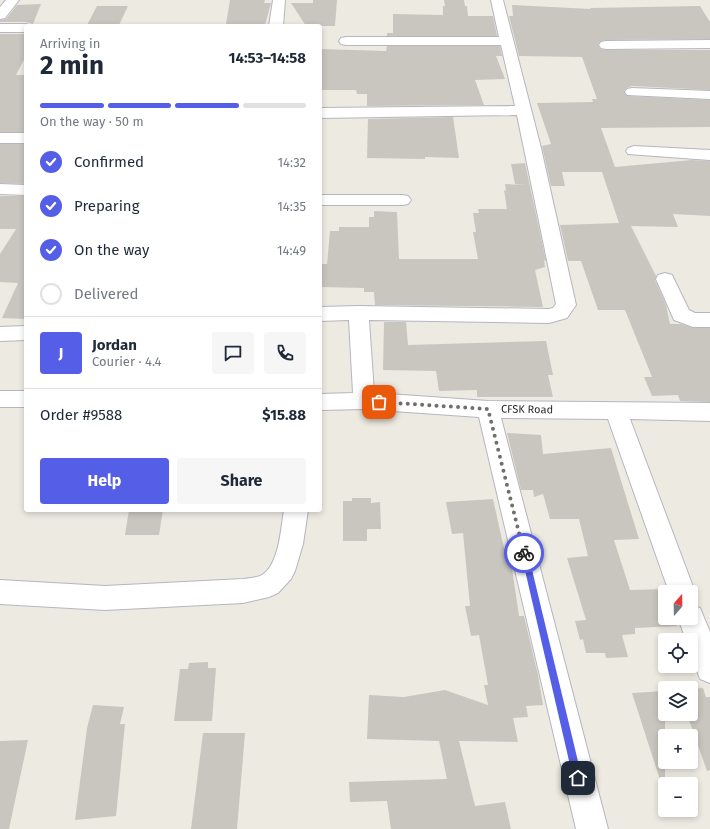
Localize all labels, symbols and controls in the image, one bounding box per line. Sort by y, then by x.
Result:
text: Arriving in [40,36,100,51]
text: 14:53–14:58 [228,49,306,67]
text: 2 min [40,50,104,81]
text: On the way · 50 m [40,114,144,129]
icon: check [40,151,62,173]
text: Confirmed [74,153,144,171]
text: 14:32 [277,155,306,170]
icon: check [40,195,62,217]
text: Preparing [74,197,139,215]
text: 14:35 [277,199,306,214]
icon: check [40,239,62,261]
text: On the way [74,241,149,259]
text: 14:49 [277,243,306,258]
text: Delivered [74,285,138,303]
button: chat [212,332,254,374]
button: phone [264,332,306,374]
text: Jordan [92,336,137,354]
text: J [59,344,63,362]
text: Courier · 4.4 [92,354,162,369]
pin [362,385,396,419]
icon: bag [368,391,390,413]
street label: CFSK Road [501,403,553,416]
text: Order #9588 [40,406,122,424]
text: $15.88 [262,406,306,424]
button: Help [40,458,169,504]
button: Share [177,458,306,504]
courier [504,533,544,573]
icon: bike [513,542,535,564]
north arrow [658,585,698,625]
map controls [658,585,698,817]
button: locate [658,633,698,673]
button: layers [658,681,698,721]
button: + [658,729,698,769]
pin [561,761,595,795]
icon: home [567,767,589,789]
button: − [658,777,698,817]

